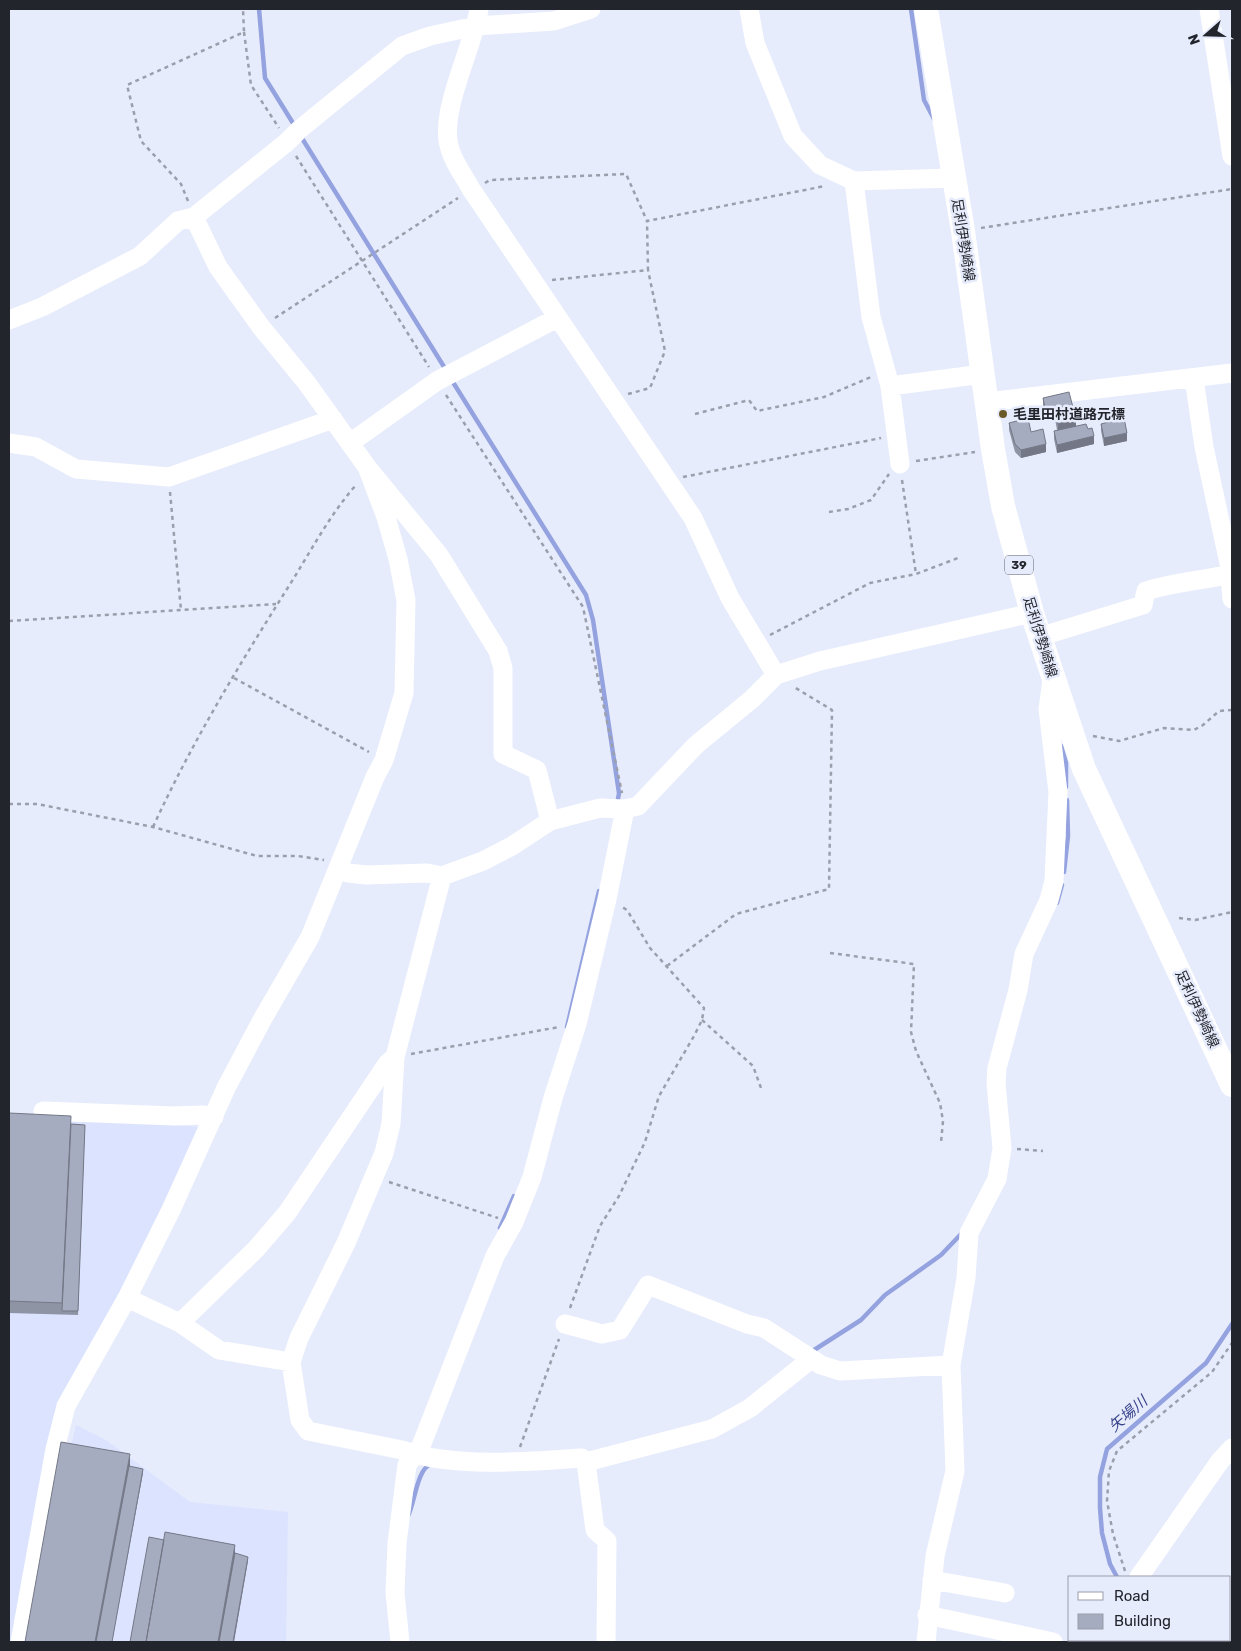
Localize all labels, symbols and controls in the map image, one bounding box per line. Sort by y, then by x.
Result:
north arrow [1181,10,1231,60]
text: N [1185,32,1204,47]
street label: 足利伊勢崎線 [948,197,978,283]
place label: 毛里田村道路元標 [1013,406,1125,423]
marker: 毛里田村道路元標 [997,408,1009,420]
road number: 39 [1005,556,1033,574]
street label: 足利伊勢崎線 [1020,594,1060,680]
street label: 足利伊勢崎線 [1172,967,1222,1051]
water label: 矢場川 [1105,1391,1152,1436]
legend [1068,1576,1231,1641]
text: Road [1114,1587,1150,1605]
text: Building [1114,1612,1171,1630]

